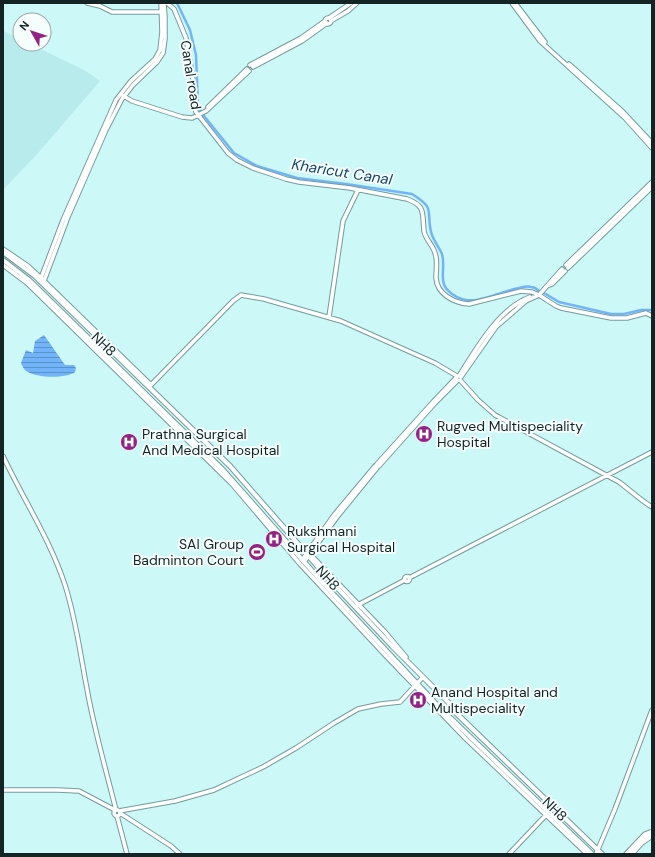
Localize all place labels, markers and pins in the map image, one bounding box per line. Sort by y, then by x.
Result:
place label: Rugved Multispeciality Hospital [437,417,583,451]
hospital icon: Rugved Multispeciality Hospital [414,424,434,444]
place label: Prathna Surgical And Medical Hospital [142,425,279,459]
hospital icon: Prathna Surgical And Medical Hospital [119,432,139,452]
place label: Rukshmani Surgical Hospital [287,522,395,556]
hospital icon: Rukshmani Surgical Hospital [264,529,284,549]
place label: SAI Group Badminton Court [133,535,244,569]
sports icon: SAI Group Badminton Court [247,542,267,562]
place label: Anand Hospital and Multispeciality [431,683,558,717]
hospital icon: Anand Hospital and Multispeciality [408,690,428,710]

